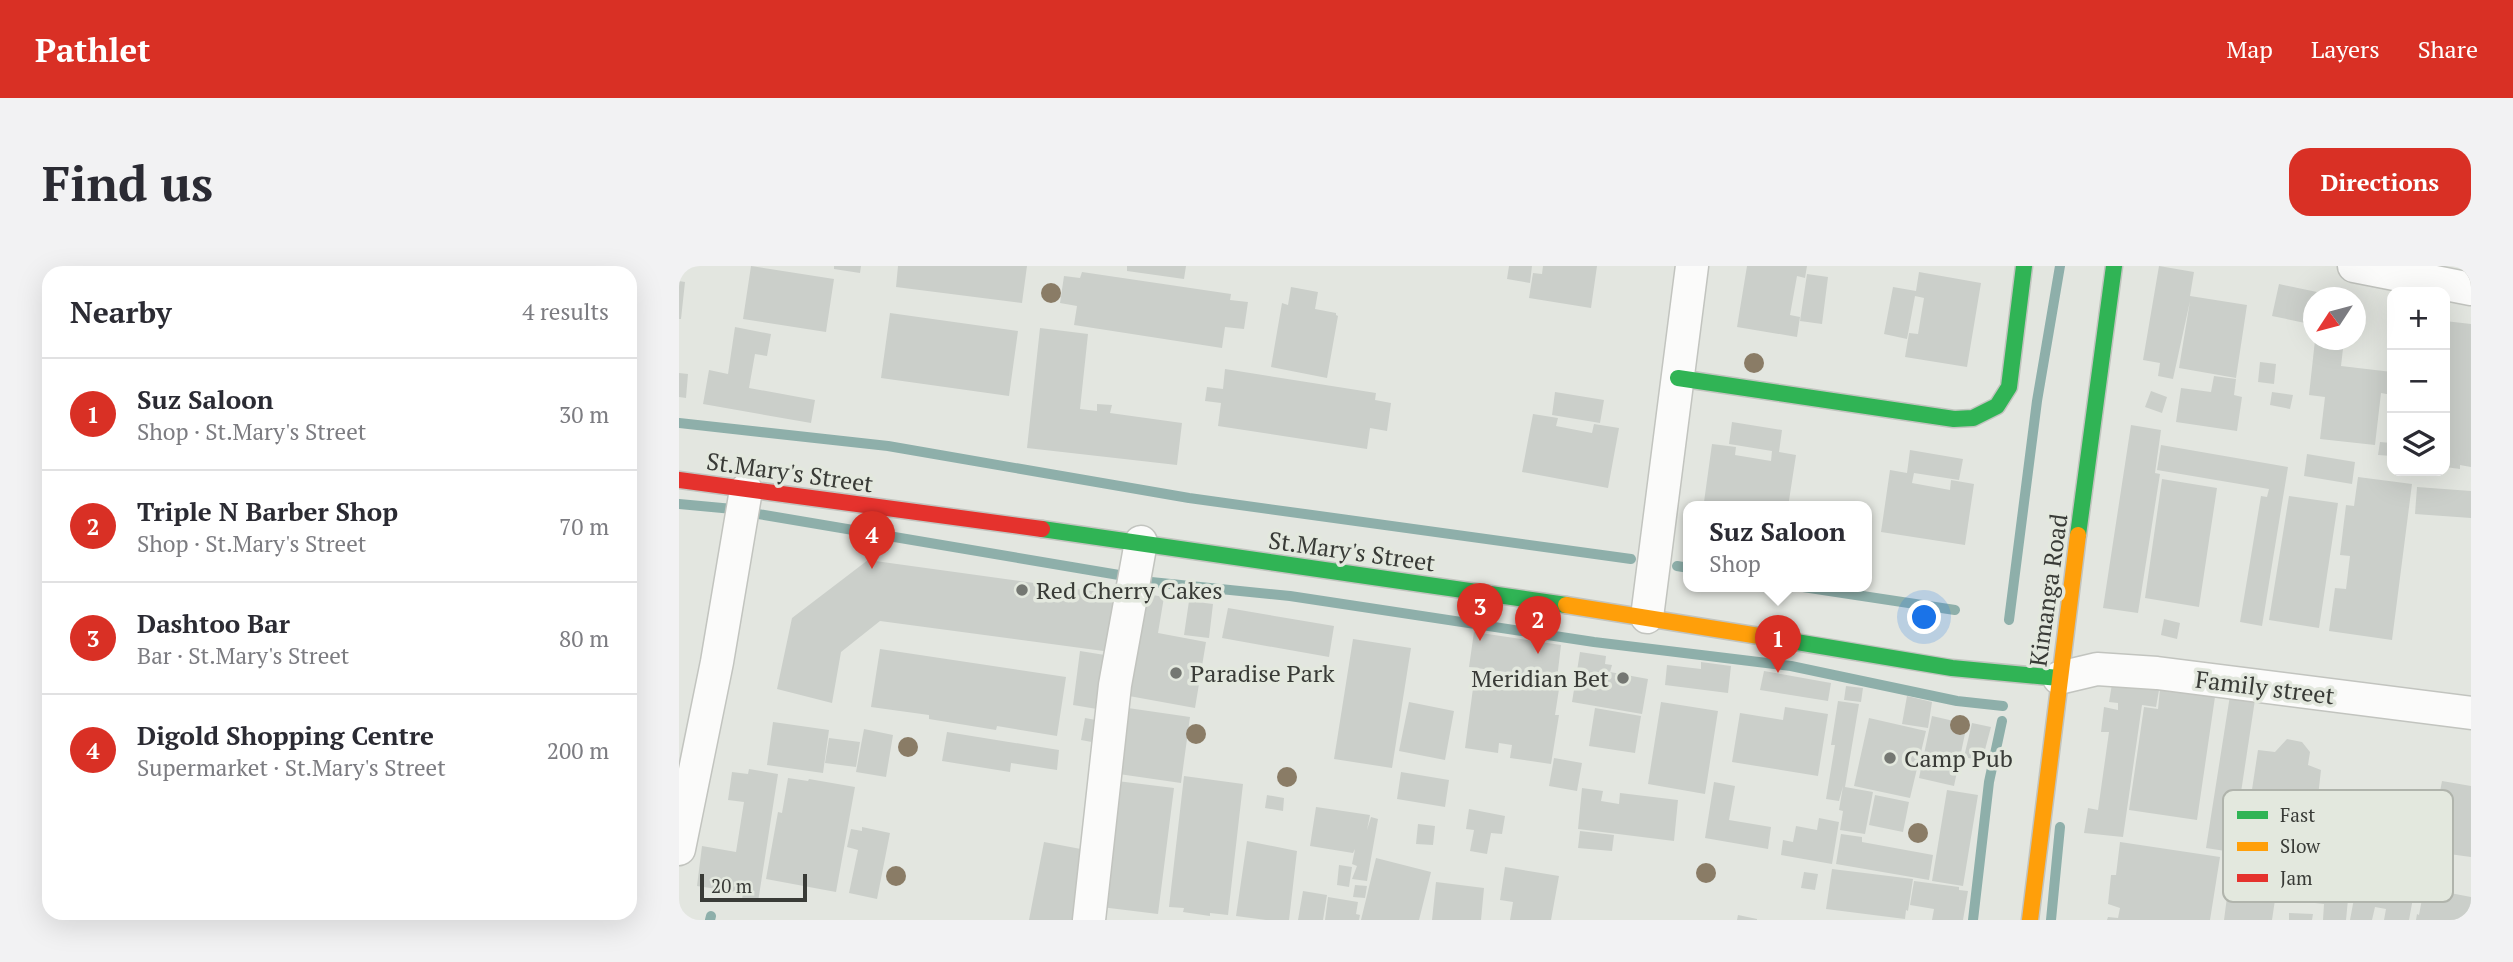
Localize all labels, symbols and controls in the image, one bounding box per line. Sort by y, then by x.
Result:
text: Pathlet [35,28,150,71]
text: Map [2226,33,2273,65]
text: Layers [2311,33,2380,65]
text: Share [2418,33,2478,65]
button: Directions [2289,148,2471,216]
text: Find us [42,150,213,215]
north arrow [2303,287,2366,350]
map controls [2387,287,2450,476]
button: + [2387,287,2450,350]
text: Nearby [70,292,172,332]
text: 4 results [522,296,609,327]
button: − [2387,350,2450,413]
text: Suz Saloon [137,382,273,416]
text: 1 [87,399,100,430]
text: 30 m [559,399,609,430]
button: layers [2387,413,2450,476]
text: Shop · St.Mary's Street [137,416,366,447]
street label: St.Mary's Street [705,444,876,500]
text: Triple N Barber Shop [137,494,398,528]
popup [1683,501,1872,592]
text: 2 [87,511,100,542]
text: 70 m [559,511,609,542]
pin: 4 [849,511,895,569]
street label: Kimanga Road [2021,512,2075,668]
text: Suz Saloon [1709,514,1846,548]
street label: St.Mary's Street [1267,523,1438,579]
text: Shop · St.Mary's Street [137,528,366,559]
text: Shop [1709,548,1761,579]
place label: Red Cherry Cakes [1036,574,1223,606]
marker: Red Cherry Cakes [1014,582,1030,598]
pin: 3 [1457,583,1503,641]
pin: 2 [1515,596,1561,654]
your location [1907,600,1941,634]
text: Dashtoo Bar [137,606,290,640]
pin: 1 [1755,615,1801,673]
text: 3 [87,623,100,654]
text: 80 m [559,623,609,654]
text: Bar · St.Mary's Street [137,640,349,671]
place label: Paradise Park [1190,657,1335,689]
place label: Meridian Bet [1471,662,1609,694]
street label: Family street [2194,663,2336,711]
marker: Paradise Park [1168,665,1184,681]
marker: Meridian Bet [1615,670,1631,686]
text: Digold Shopping Centre [137,718,434,752]
text: 4 [87,735,100,766]
text: 200 m [547,735,609,766]
place label: Camp Pub [1904,742,2013,774]
marker: Camp Pub [1882,750,1898,766]
text: Supermarket · St.Mary's Street [137,752,446,783]
legend [2223,790,2453,902]
text: Fast [2280,802,2315,827]
text: Slow [2280,833,2321,858]
text: Jam [2280,865,2313,890]
scale bar [700,871,807,903]
text: 20 m [711,873,752,898]

